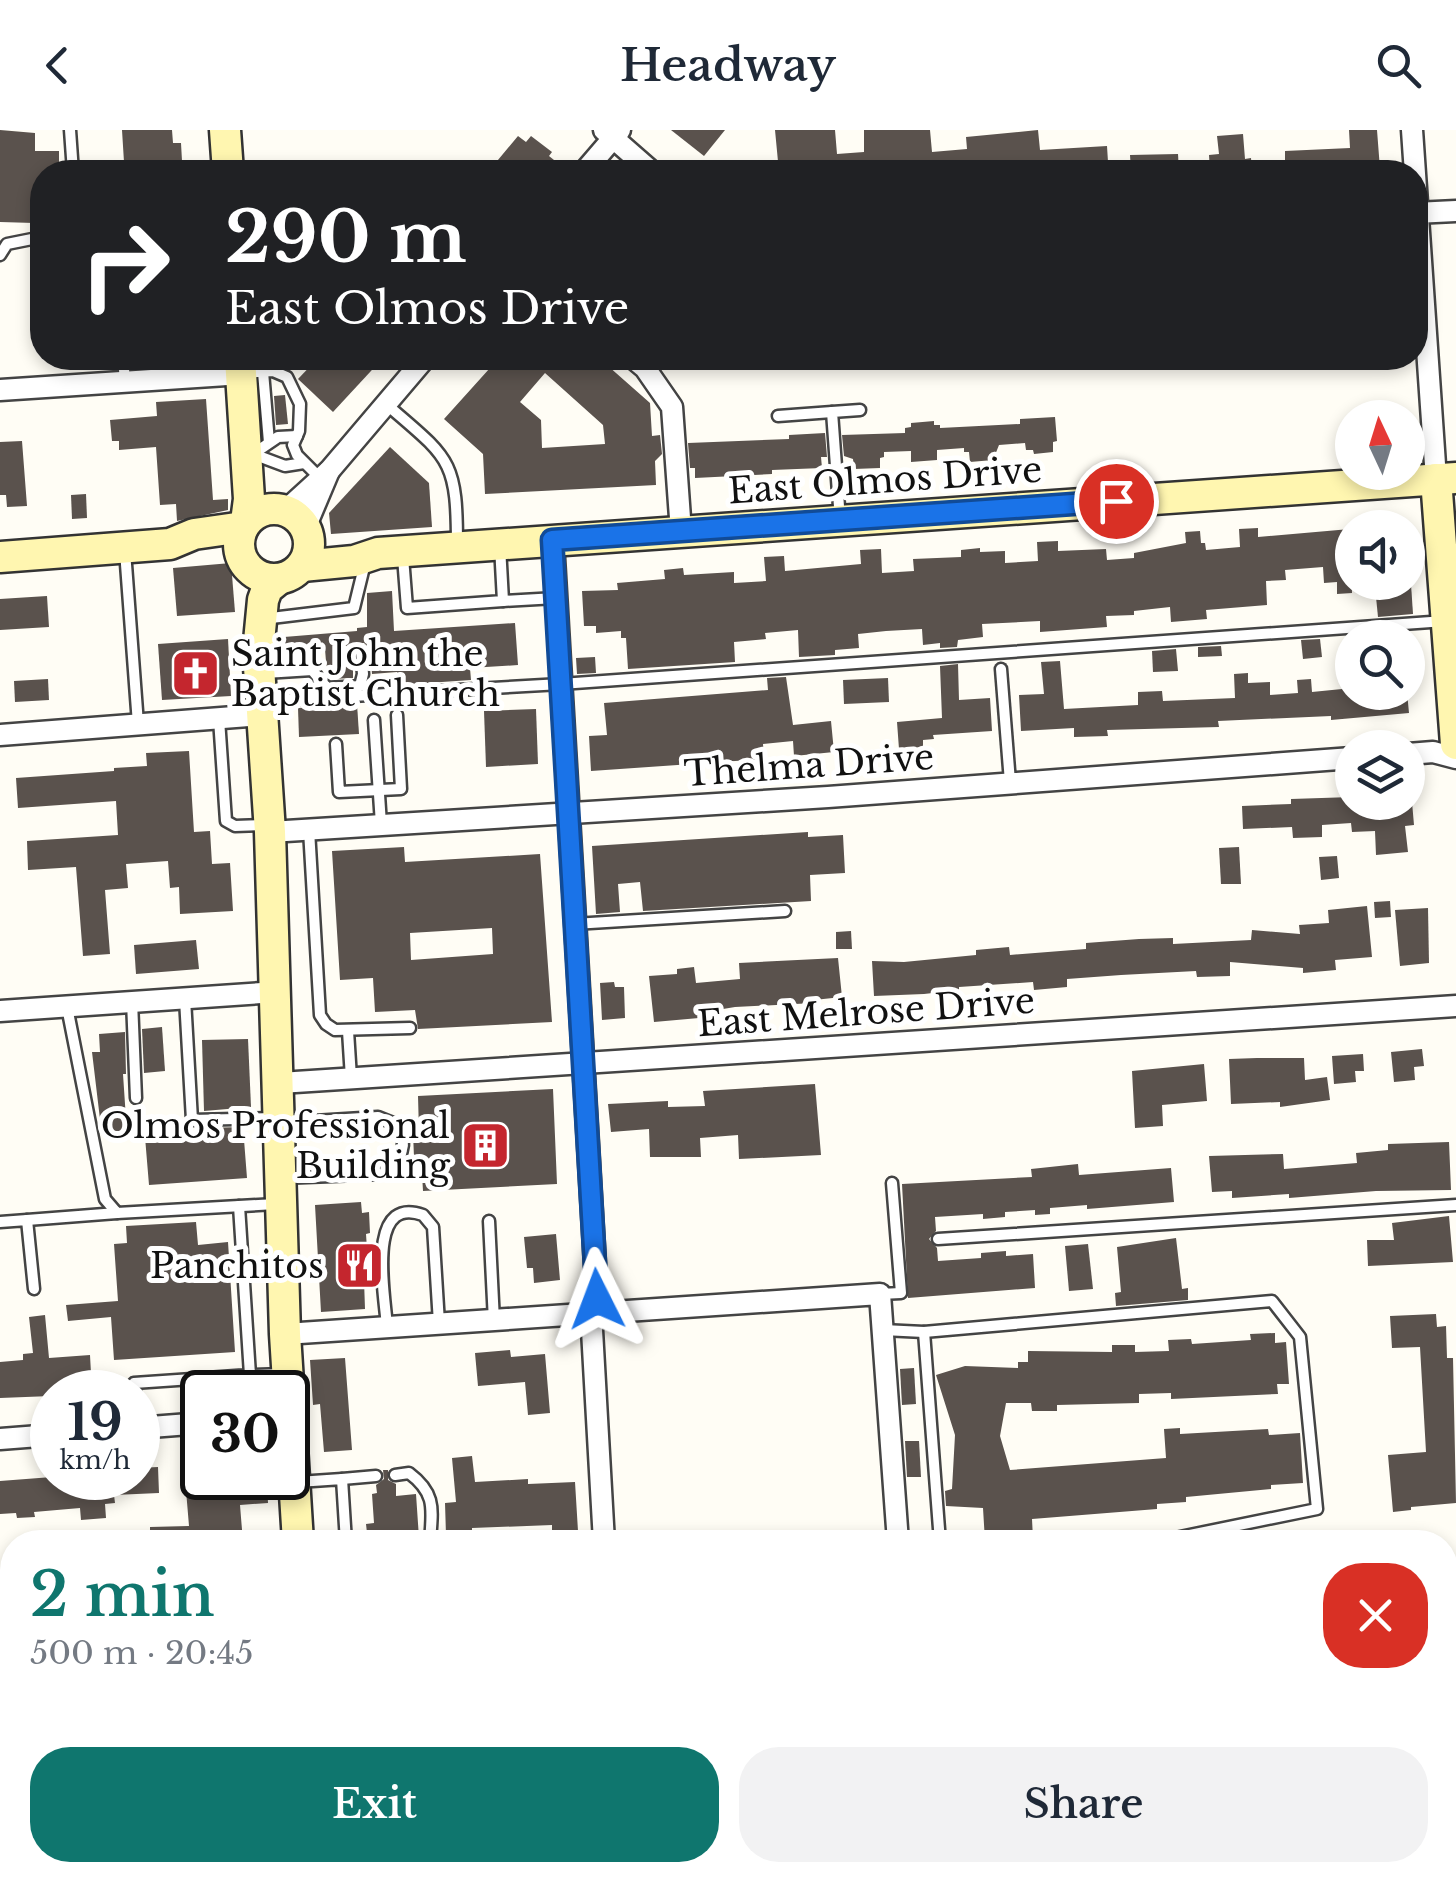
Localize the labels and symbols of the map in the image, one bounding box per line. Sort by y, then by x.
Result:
north arrow [1335,400,1425,490]
street label: East Olmos Drive [727,448,1043,512]
pin [1074,459,1159,544]
place label: Saint John the Baptist Church [231,632,500,715]
church icon: Saint John the Baptist Church [170,647,222,699]
street label: Thelma Drive [683,735,935,795]
street label: East Melrose Drive [696,979,1036,1045]
place label: Olmos Professional Building [101,1104,451,1187]
building icon: Olmos Professional Building [459,1119,511,1171]
restaurant icon: Panchitos [333,1239,385,1291]
place label: Panchitos [150,1244,324,1287]
position arrow [545,1247,649,1351]
speed limit sign: 30 [180,1370,310,1500]

